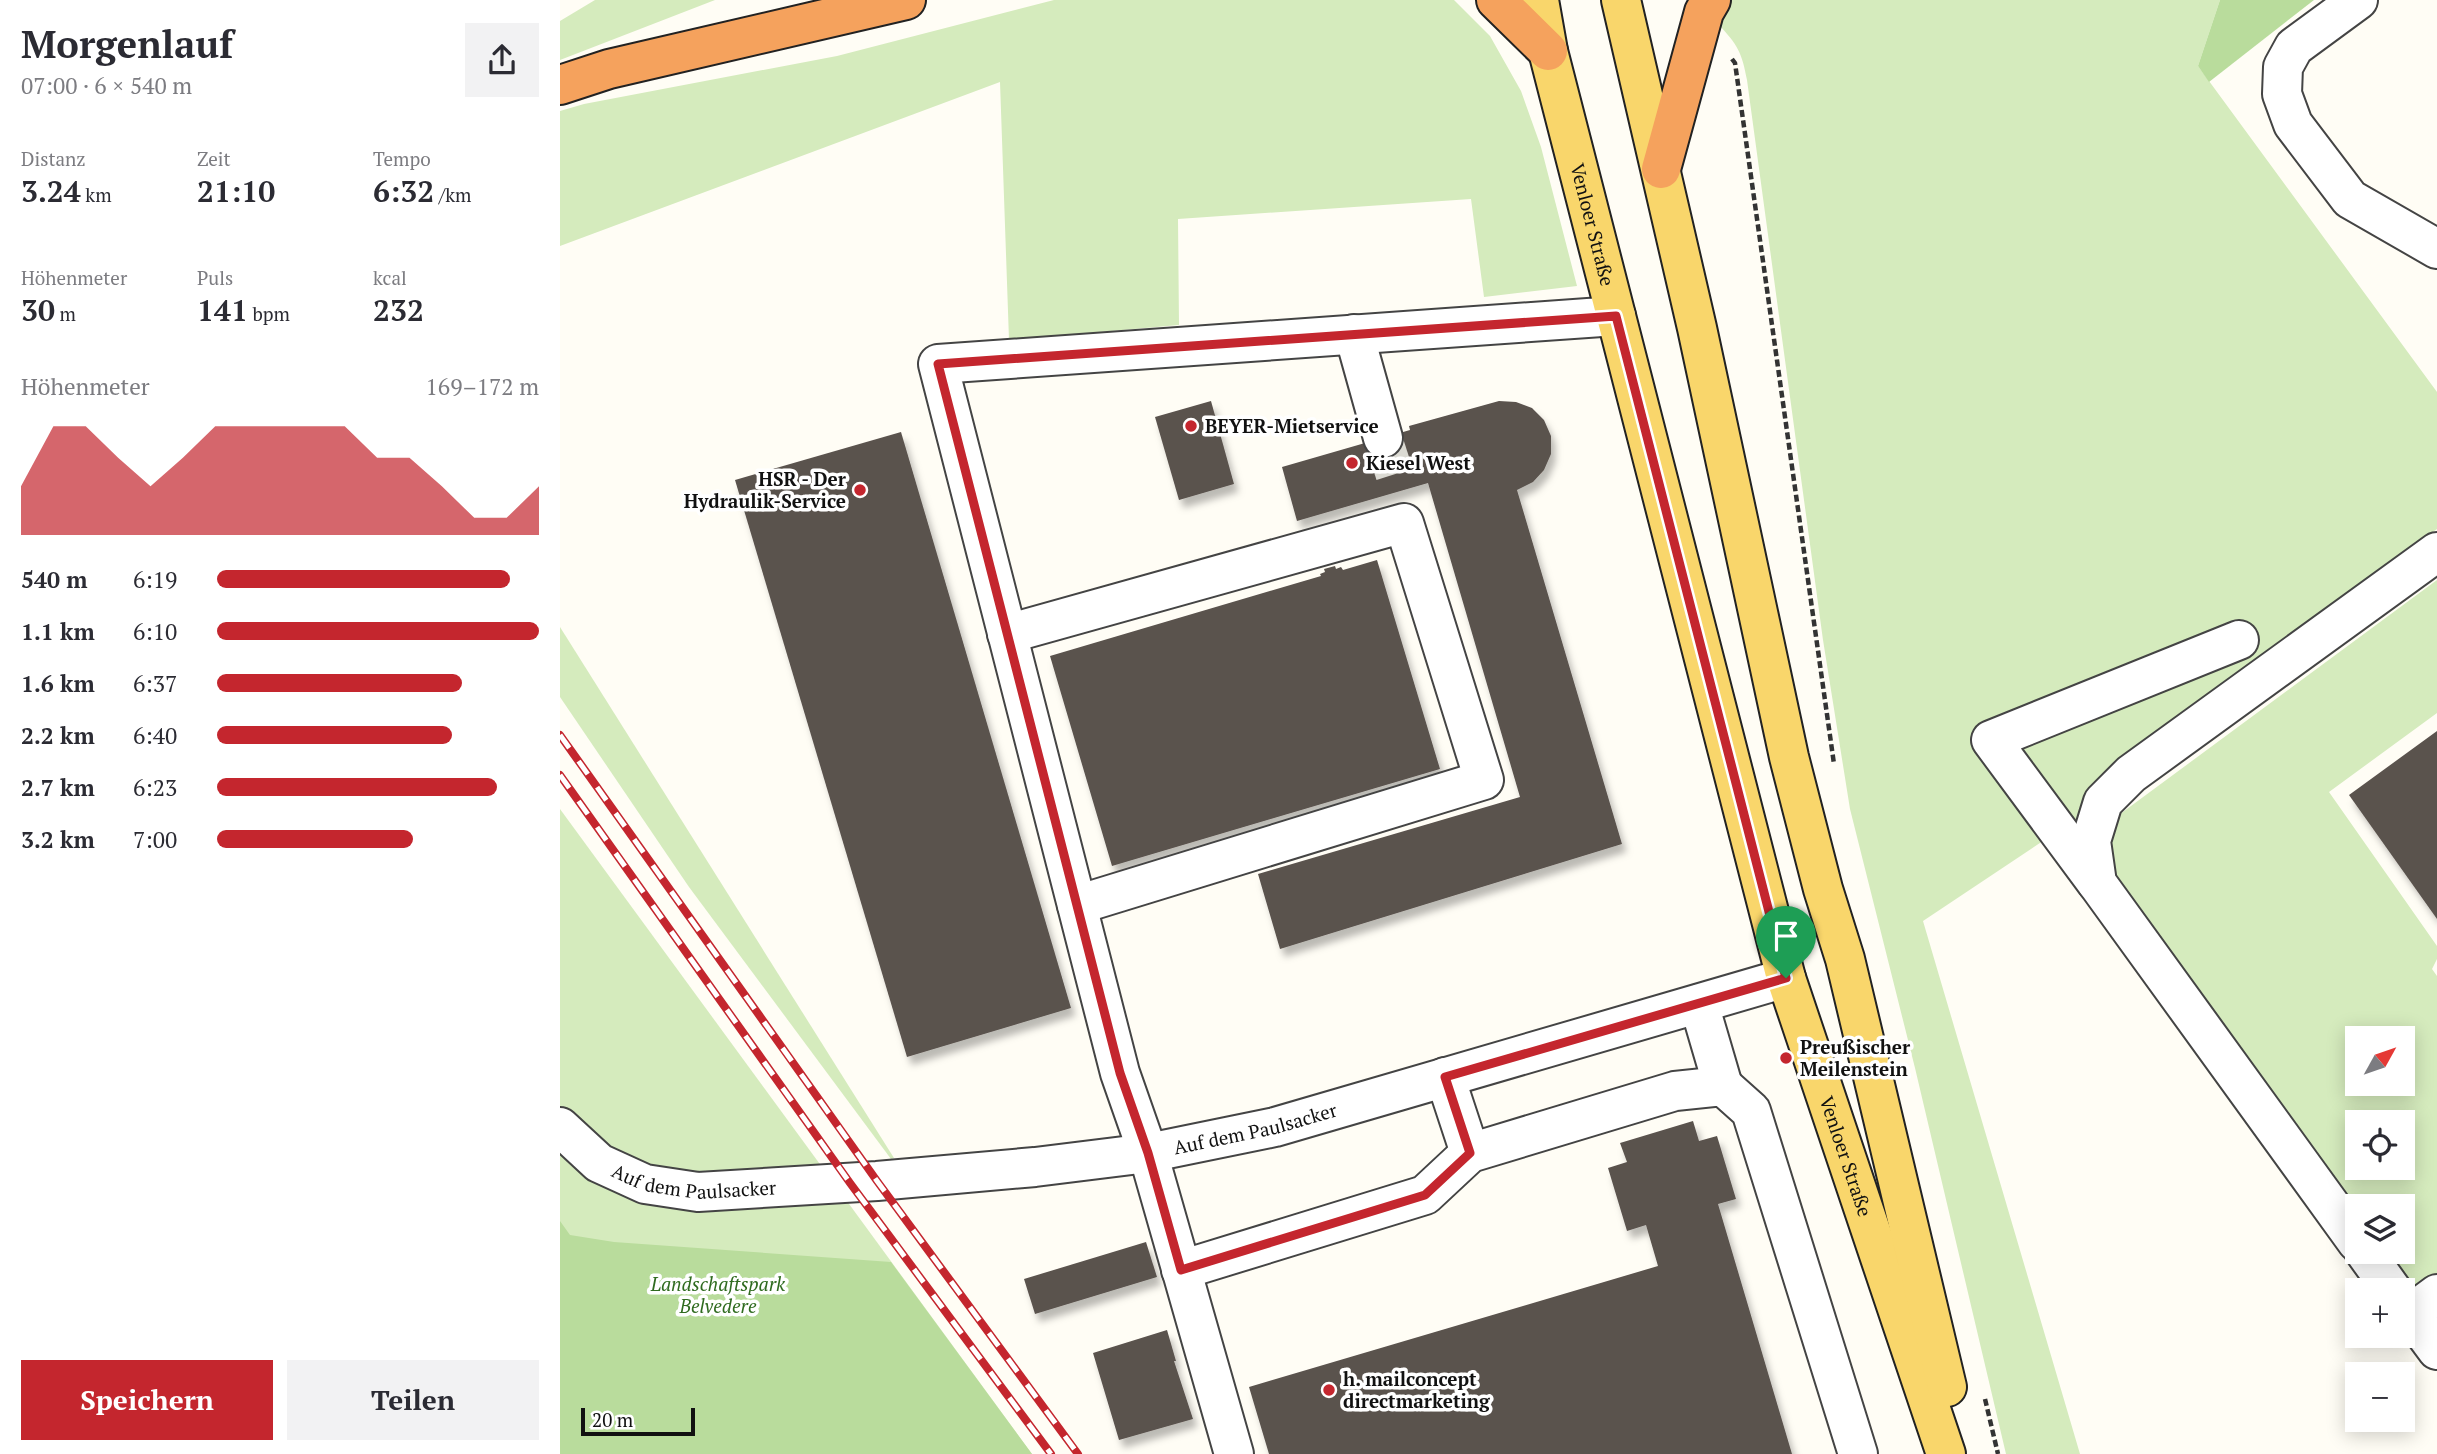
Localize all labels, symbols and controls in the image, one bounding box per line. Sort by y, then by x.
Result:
text: Morgenlauf [21,19,233,69]
button: share [465,23,539,97]
text: 07:00 · 6 × 540 m [21,70,192,101]
text: Distanz [21,146,86,171]
text: Zeit [197,146,230,171]
text: Tempo [373,146,431,171]
street label: Venloer Straße [1565,160,1621,288]
text: 3.24 [21,171,81,211]
text: 21:10 [197,171,275,211]
text: 6:32 [373,171,434,211]
text: km [81,182,112,207]
text: /km [434,182,472,207]
text: Höhenmeter [21,265,127,290]
text: Puls [197,265,233,290]
text: kcal [373,265,407,290]
text: 30 [21,290,55,330]
text: 141 [197,290,248,330]
text: 232 [373,290,424,330]
text: m [55,301,76,326]
text: bpm [248,301,290,326]
text: Höhenmeter [21,371,150,402]
text: 169–172 m [426,371,539,402]
place label: BEYER-Mietservice [1205,413,1379,438]
marker: BEYER-Mietservice [1183,418,1199,434]
place label: Kiesel West [1366,450,1471,475]
marker: Kiesel West [1344,455,1360,471]
place label: HSR - Der Hydraulik-Service [684,466,847,513]
marker: HSR - Der Hydraulik-Service [852,482,868,498]
text: 540 m [21,564,87,595]
text: 6:19 [133,564,177,595]
text: 1.1 km [21,616,95,647]
text: 6:10 [133,616,177,647]
text: 1.6 km [21,668,95,699]
text: 6:37 [133,668,177,699]
text: 2.2 km [21,720,95,751]
text: 6:40 [133,720,177,751]
text: 2.7 km [21,772,95,803]
text: 6:23 [133,772,177,803]
text: 3.2 km [21,824,95,855]
text: 7:00 [133,824,177,855]
pin [1756,906,1816,978]
icon: arrive [1767,917,1805,955]
north arrow [2345,1026,2415,1096]
map controls [2345,1026,2415,1432]
place label: Preußischer Meilenstein [1800,1034,1911,1081]
marker: Preußischer Meilenstein [1778,1050,1794,1066]
street label: Venloer Straße [1815,1093,1878,1220]
street label: Auf dem Paulsacker [1171,1096,1340,1159]
button: locate [2345,1110,2415,1180]
street label: Auf dem Paulsacker [608,1158,777,1204]
button: layers [2345,1194,2415,1264]
park label: Landschaftspark Belvedere [650,1271,786,1318]
button: + [2345,1278,2415,1348]
button: Speichern [21,1360,273,1440]
button: Teilen [287,1360,539,1440]
button: − [2345,1362,2415,1432]
place label: h. mailconcept directmarketing [1343,1366,1491,1413]
marker: h. mailconcept directmarketing [1321,1382,1337,1398]
scale bar [581,1405,695,1437]
text: 20 m [592,1407,633,1432]

